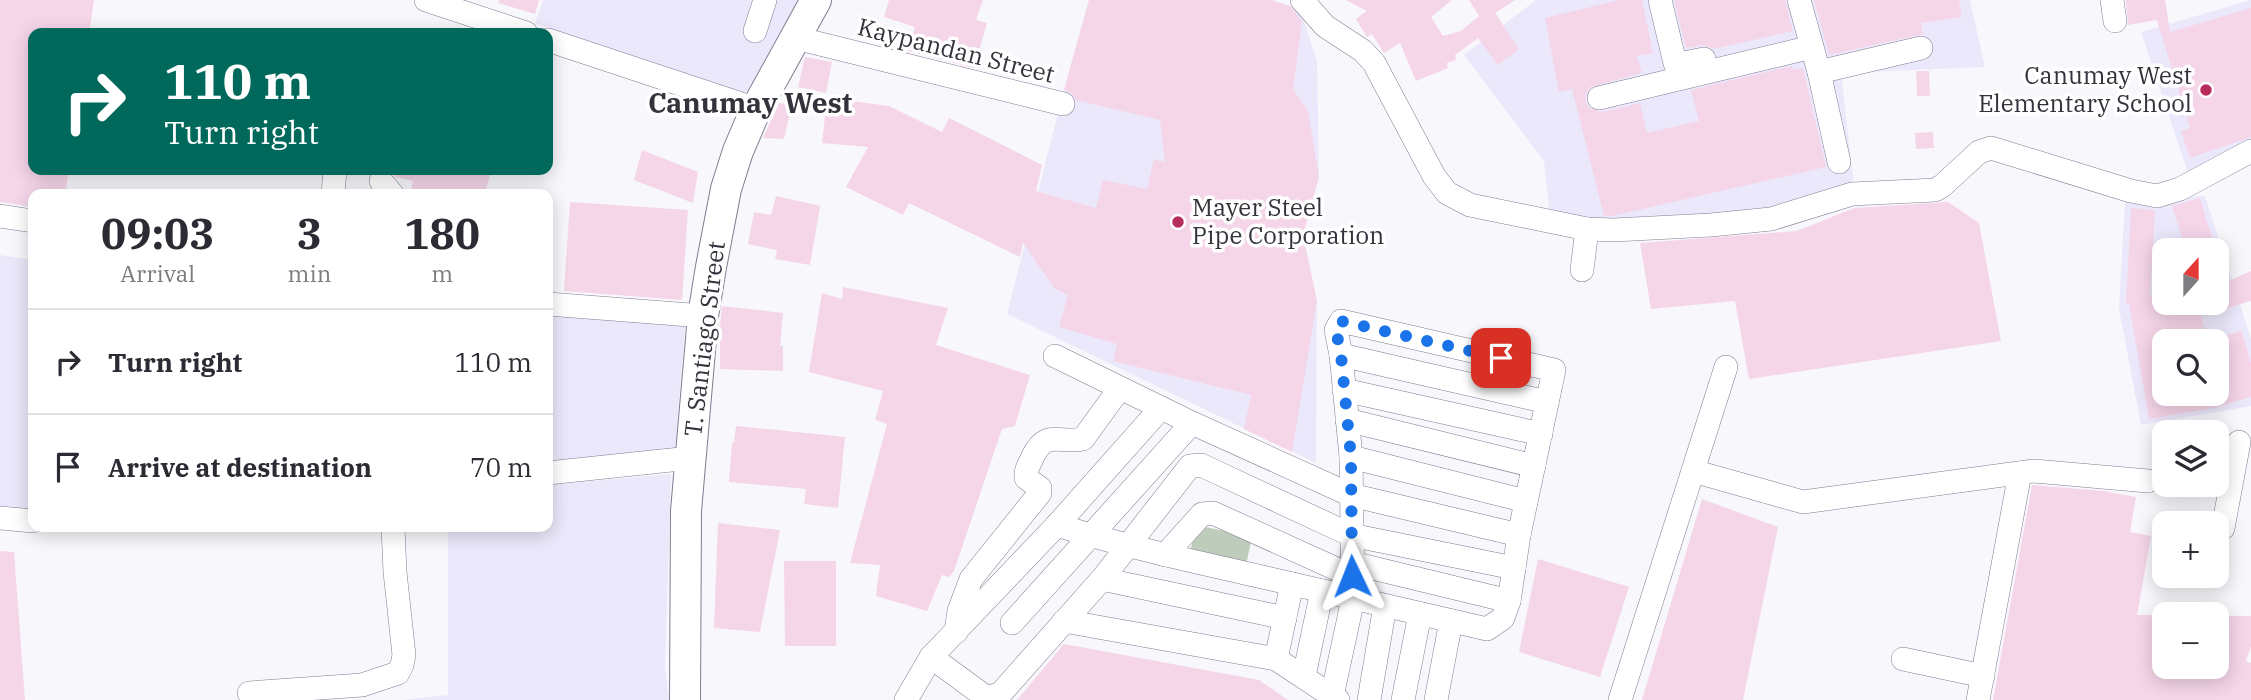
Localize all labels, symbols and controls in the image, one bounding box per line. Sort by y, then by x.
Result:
street label: Kaypandan Street [855,10,1058,90]
text: 110 m [164,49,311,112]
icon: right [49,56,140,147]
place label: Canumay West Elementary School [1978,59,2192,119]
marker: Canumay West Elementary School [2198,82,2214,98]
district label: Canumay West [648,84,852,121]
text: Turn right [164,111,319,153]
place label: Mayer Steel Pipe Corporation [1192,191,1384,251]
text: 09:03 [101,206,215,261]
text: 3 [297,206,322,261]
text: 180 [404,206,480,261]
marker: Mayer Steel Pipe Corporation [1170,214,1186,230]
north arrow [2152,238,2230,315]
map controls [2152,238,2229,679]
street label: T. Santiago Street [676,239,732,438]
text: Arrival [120,258,195,288]
text: min [288,258,331,288]
text: m [431,258,453,288]
pin [1471,328,1531,388]
button: search [2152,329,2229,406]
icon: arrive [1482,339,1520,377]
icon: right [49,343,87,381]
text: Turn right [108,345,242,379]
text: 110 m [454,345,532,379]
button: layers [2152,420,2229,497]
icon: arrive [49,448,87,486]
text: Arrive at destination [108,450,372,484]
text: 70 m [470,450,532,484]
button: + [2152,511,2229,588]
position arrow [1315,539,1389,613]
button: − [2152,602,2229,679]

